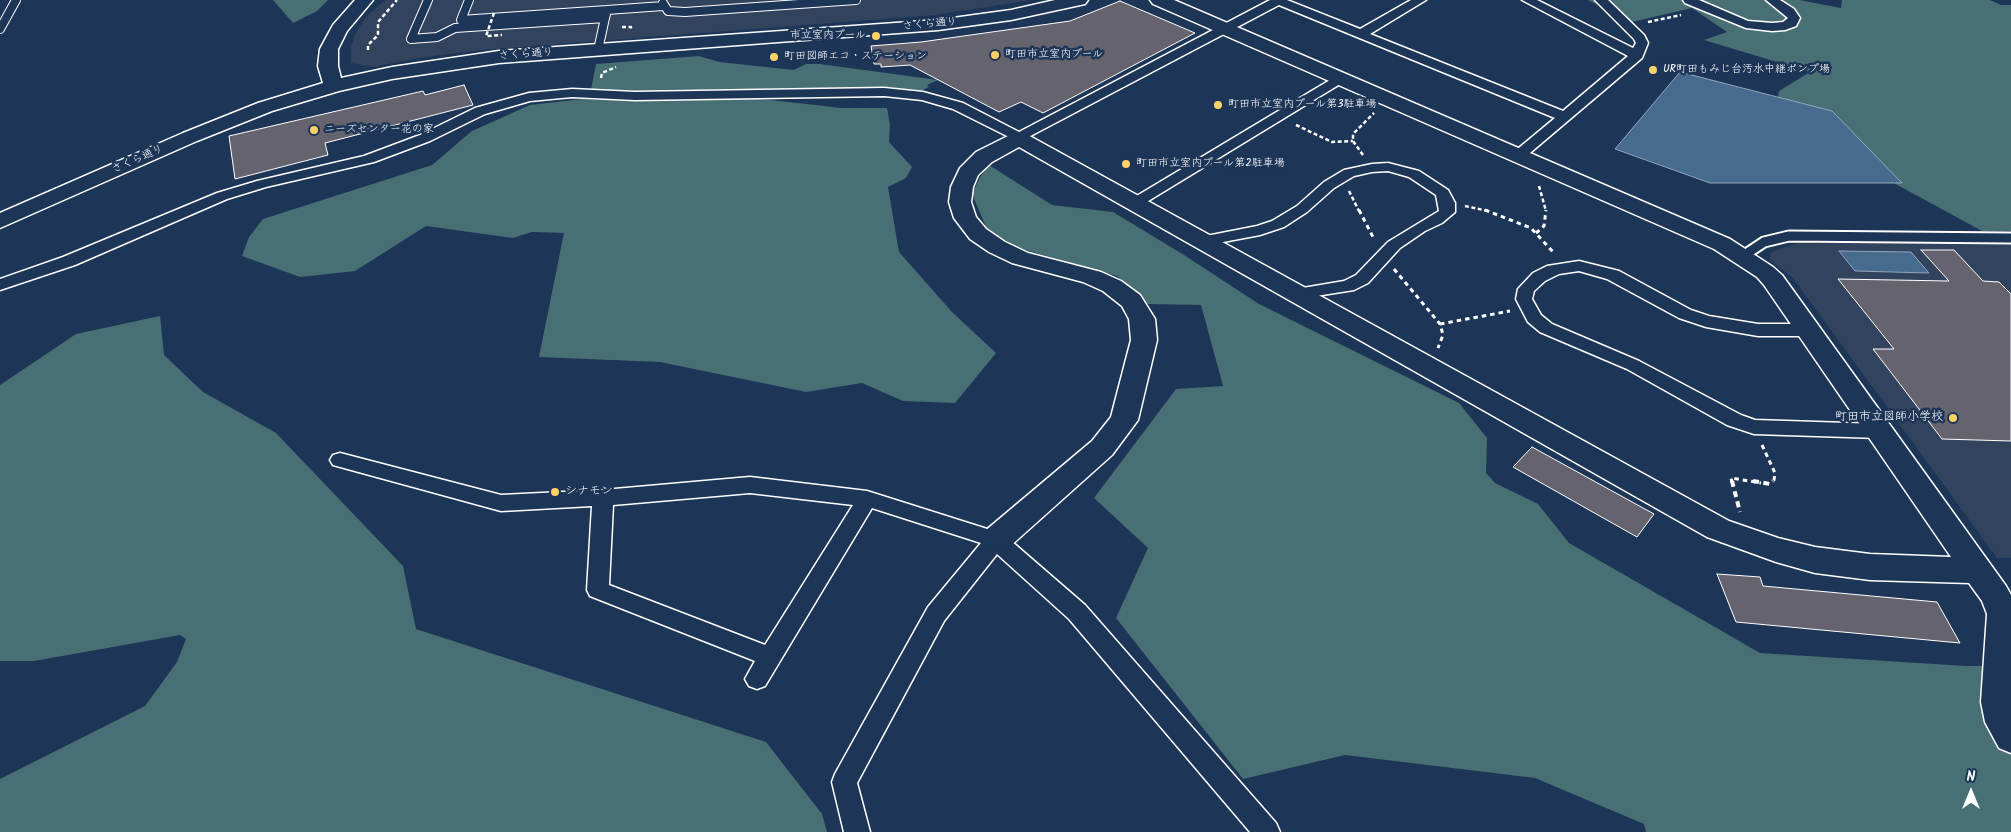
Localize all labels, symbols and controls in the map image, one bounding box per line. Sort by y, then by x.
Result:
street label: さくら通り [902,16,958,34]
place label: 市立室内プール [790,29,866,43]
marker: 市立室内プール [870,30,882,42]
street label: さくら通り [498,46,554,64]
place label: 町田市立室内プール [1005,48,1103,62]
marker: 町田市立室内プール [989,49,1001,61]
place label: 町田図師エコ・ステーション [784,50,927,64]
marker: 町田図師エコ・ステーション [768,51,780,63]
place label: UR町田もみじ台汚水中継ポンプ場 [1663,63,1830,77]
marker: UR町田もみじ台汚水中継ポンプ場 [1647,64,1659,76]
place label: 町田市立室内プール第3駐車場 [1228,98,1377,112]
marker: 町田市立室内プール第3駐車場 [1212,99,1224,111]
place label: ニーズセンター花の家 [324,123,434,137]
marker: ニーズセンター花の家 [308,124,320,136]
street label: さくら通り [110,143,166,177]
place label: 町田市立室内プール第2駐車場 [1136,157,1285,171]
marker: 町田市立室内プール第2駐車場 [1120,158,1132,170]
place label: 町田市立図師小学校 [1835,411,1943,425]
marker: 町田市立図師小学校 [1947,412,1959,424]
place label: シナモン [565,485,613,499]
marker: シナモン [549,486,561,498]
text: N [1967,766,1975,788]
north arrow [1946,767,1996,817]

